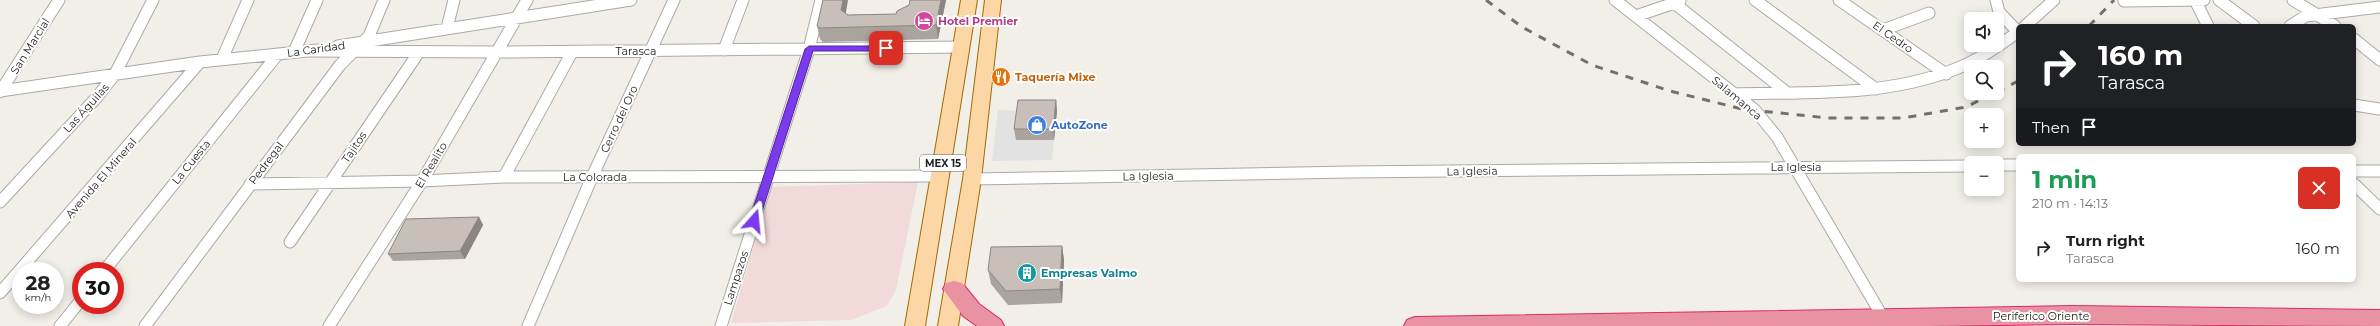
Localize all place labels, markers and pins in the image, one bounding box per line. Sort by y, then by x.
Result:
hotel icon: Hotel Premier [913,10,935,32]
place label: Hotel Premier [938,14,1018,28]
pin [869,31,903,65]
restaurant icon: Taquería Mixe [990,66,1012,88]
place label: Taquería Mixe [1015,70,1096,84]
shop icon: AutoZone [1026,114,1048,136]
place label: AutoZone [1050,118,1108,132]
building icon: Empresas Valmo [1016,262,1038,284]
place label: Empresas Valmo [1041,266,1137,280]

